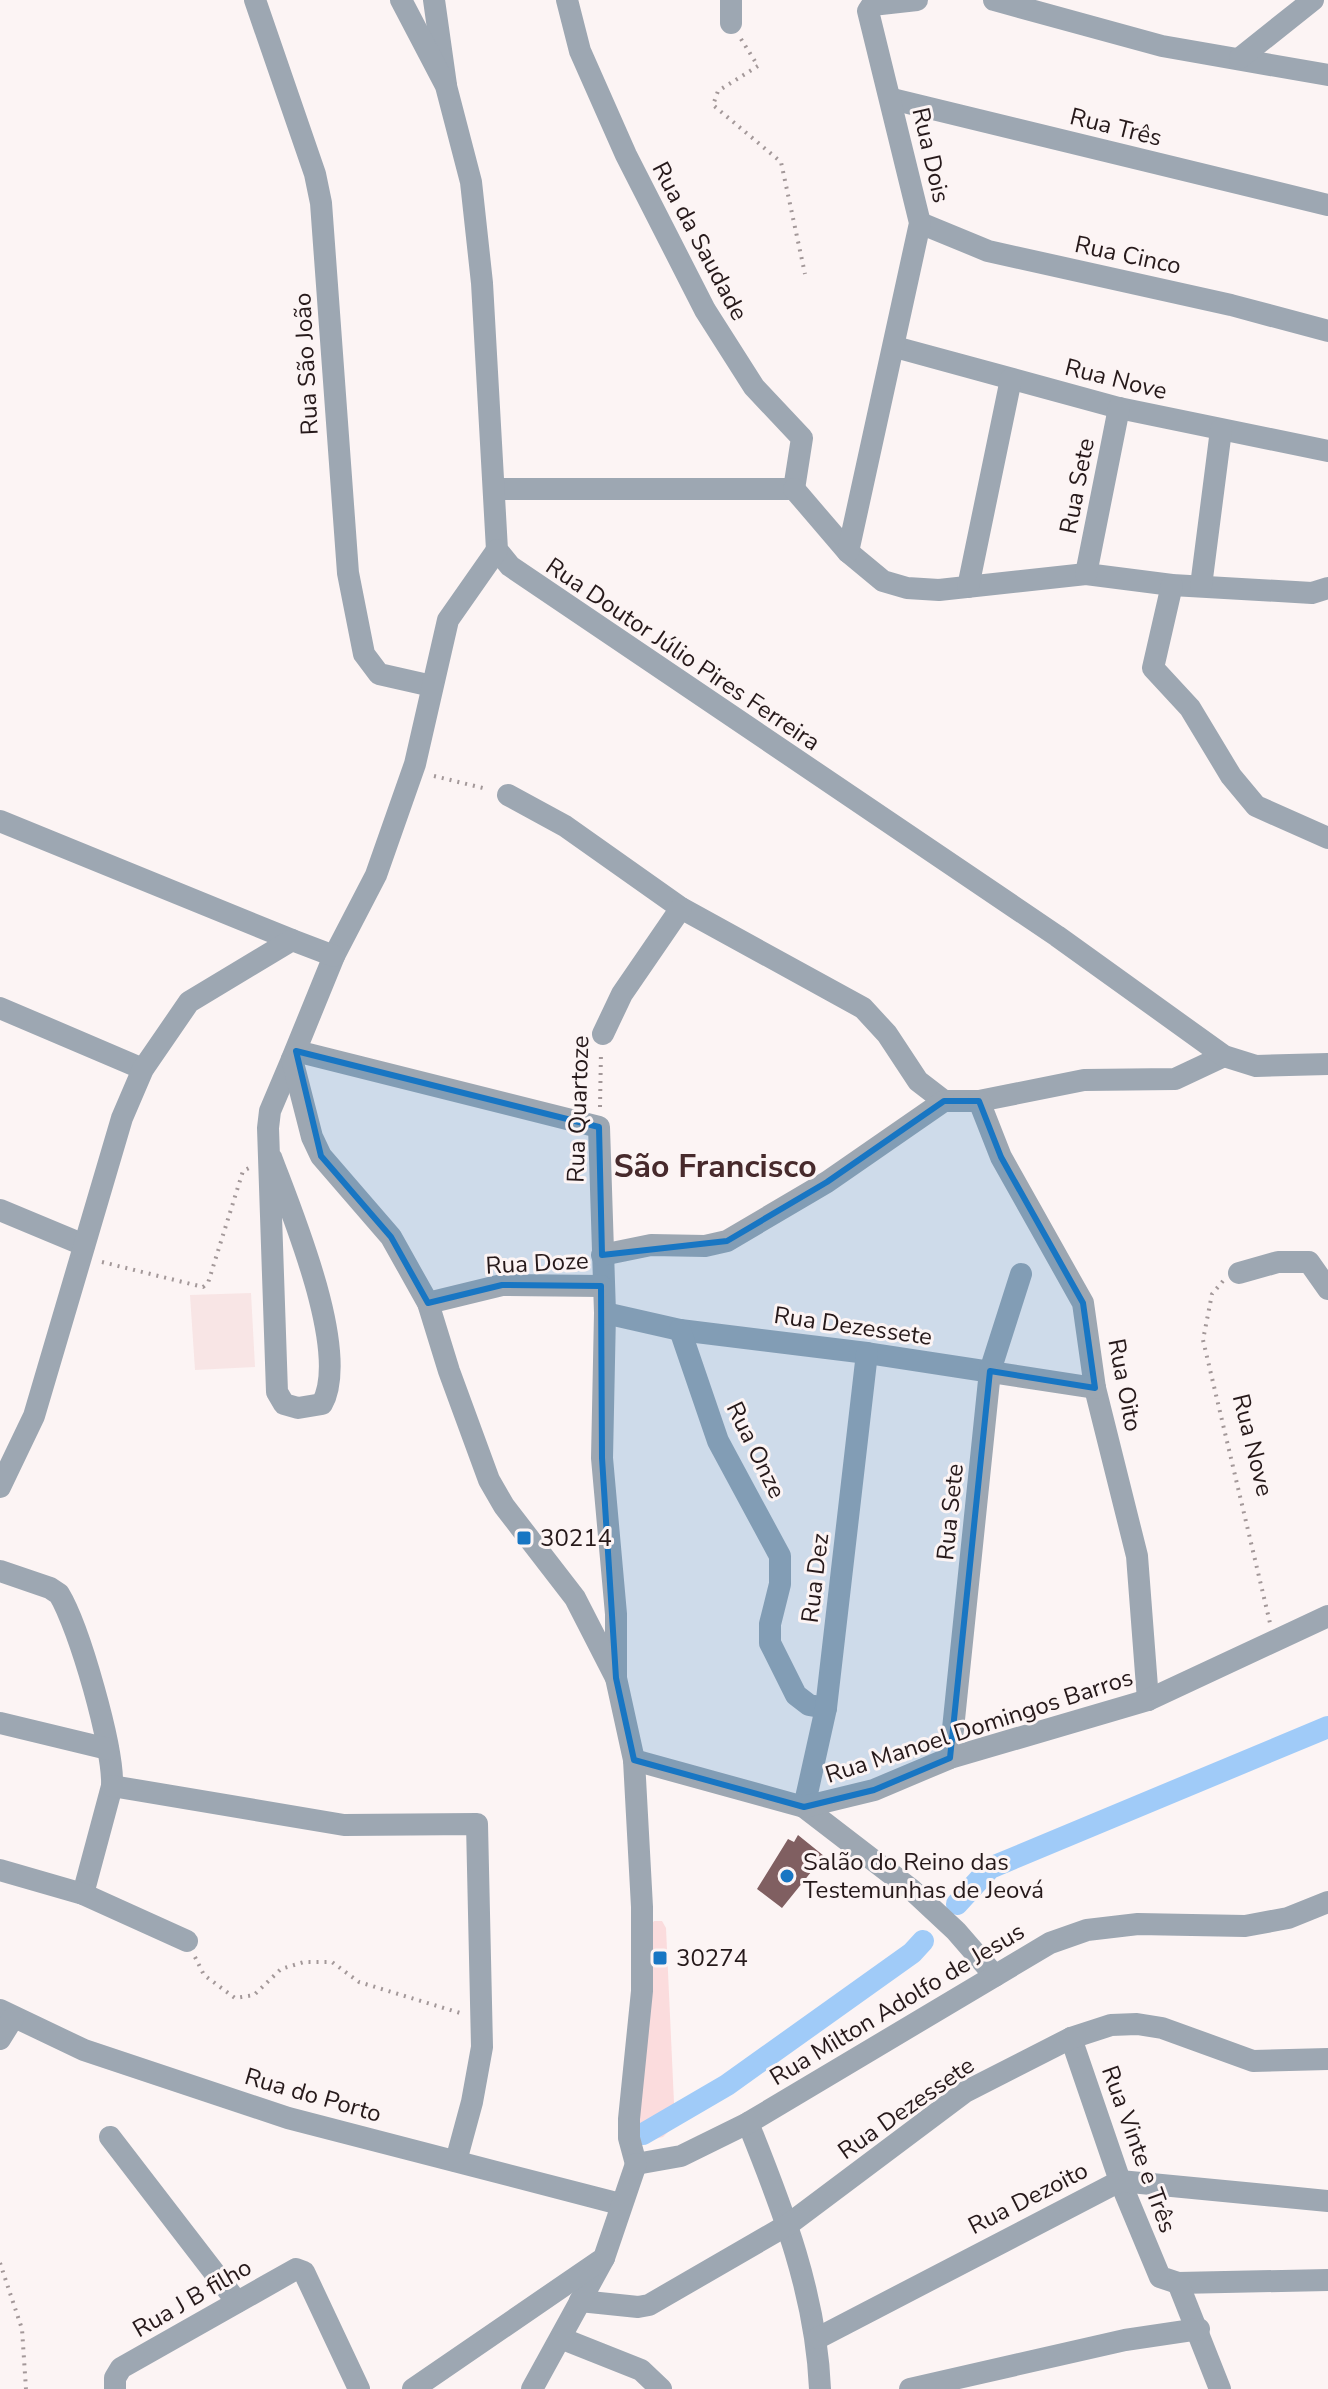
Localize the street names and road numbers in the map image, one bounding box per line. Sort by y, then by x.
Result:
street label: Rua Três [1067,100,1165,154]
street label: Rua Dois [905,104,957,206]
street label: Rua da Saudade [645,156,755,326]
street label: Rua Cinco [1072,228,1184,282]
street label: Rua São João [286,292,326,436]
street label: Rua Nove [1062,351,1170,407]
street label: Rua Sete [1052,435,1102,537]
street label: Rua Doutor Júlio Pires Ferreira [540,550,826,758]
street label: Rua Quartoze [559,1035,597,1183]
street label: Rua Doze [485,1244,589,1282]
street label: Rua Dezessete [772,1299,934,1353]
street label: Rua Oito [1100,1336,1150,1434]
street label: Rua Nove [1225,1391,1281,1499]
street label: Rua Onze [719,1396,793,1504]
street label: Rua Sete [929,1462,971,1562]
street label: Rua Dez [794,1531,836,1625]
street label: Rua Manoel Domingos Barros [821,1661,1137,1791]
street label: Rua Milton Adolfo de Jesus [764,1915,1030,2093]
street label: Rua Dezessete [832,2049,980,2167]
street label: Rua do Porto [241,2060,385,2130]
street label: Rua Vinte e Três [1094,2061,1184,2237]
street label: Rua Dezoito [963,2154,1093,2242]
street label: Rua J B filho [127,2251,257,2345]

